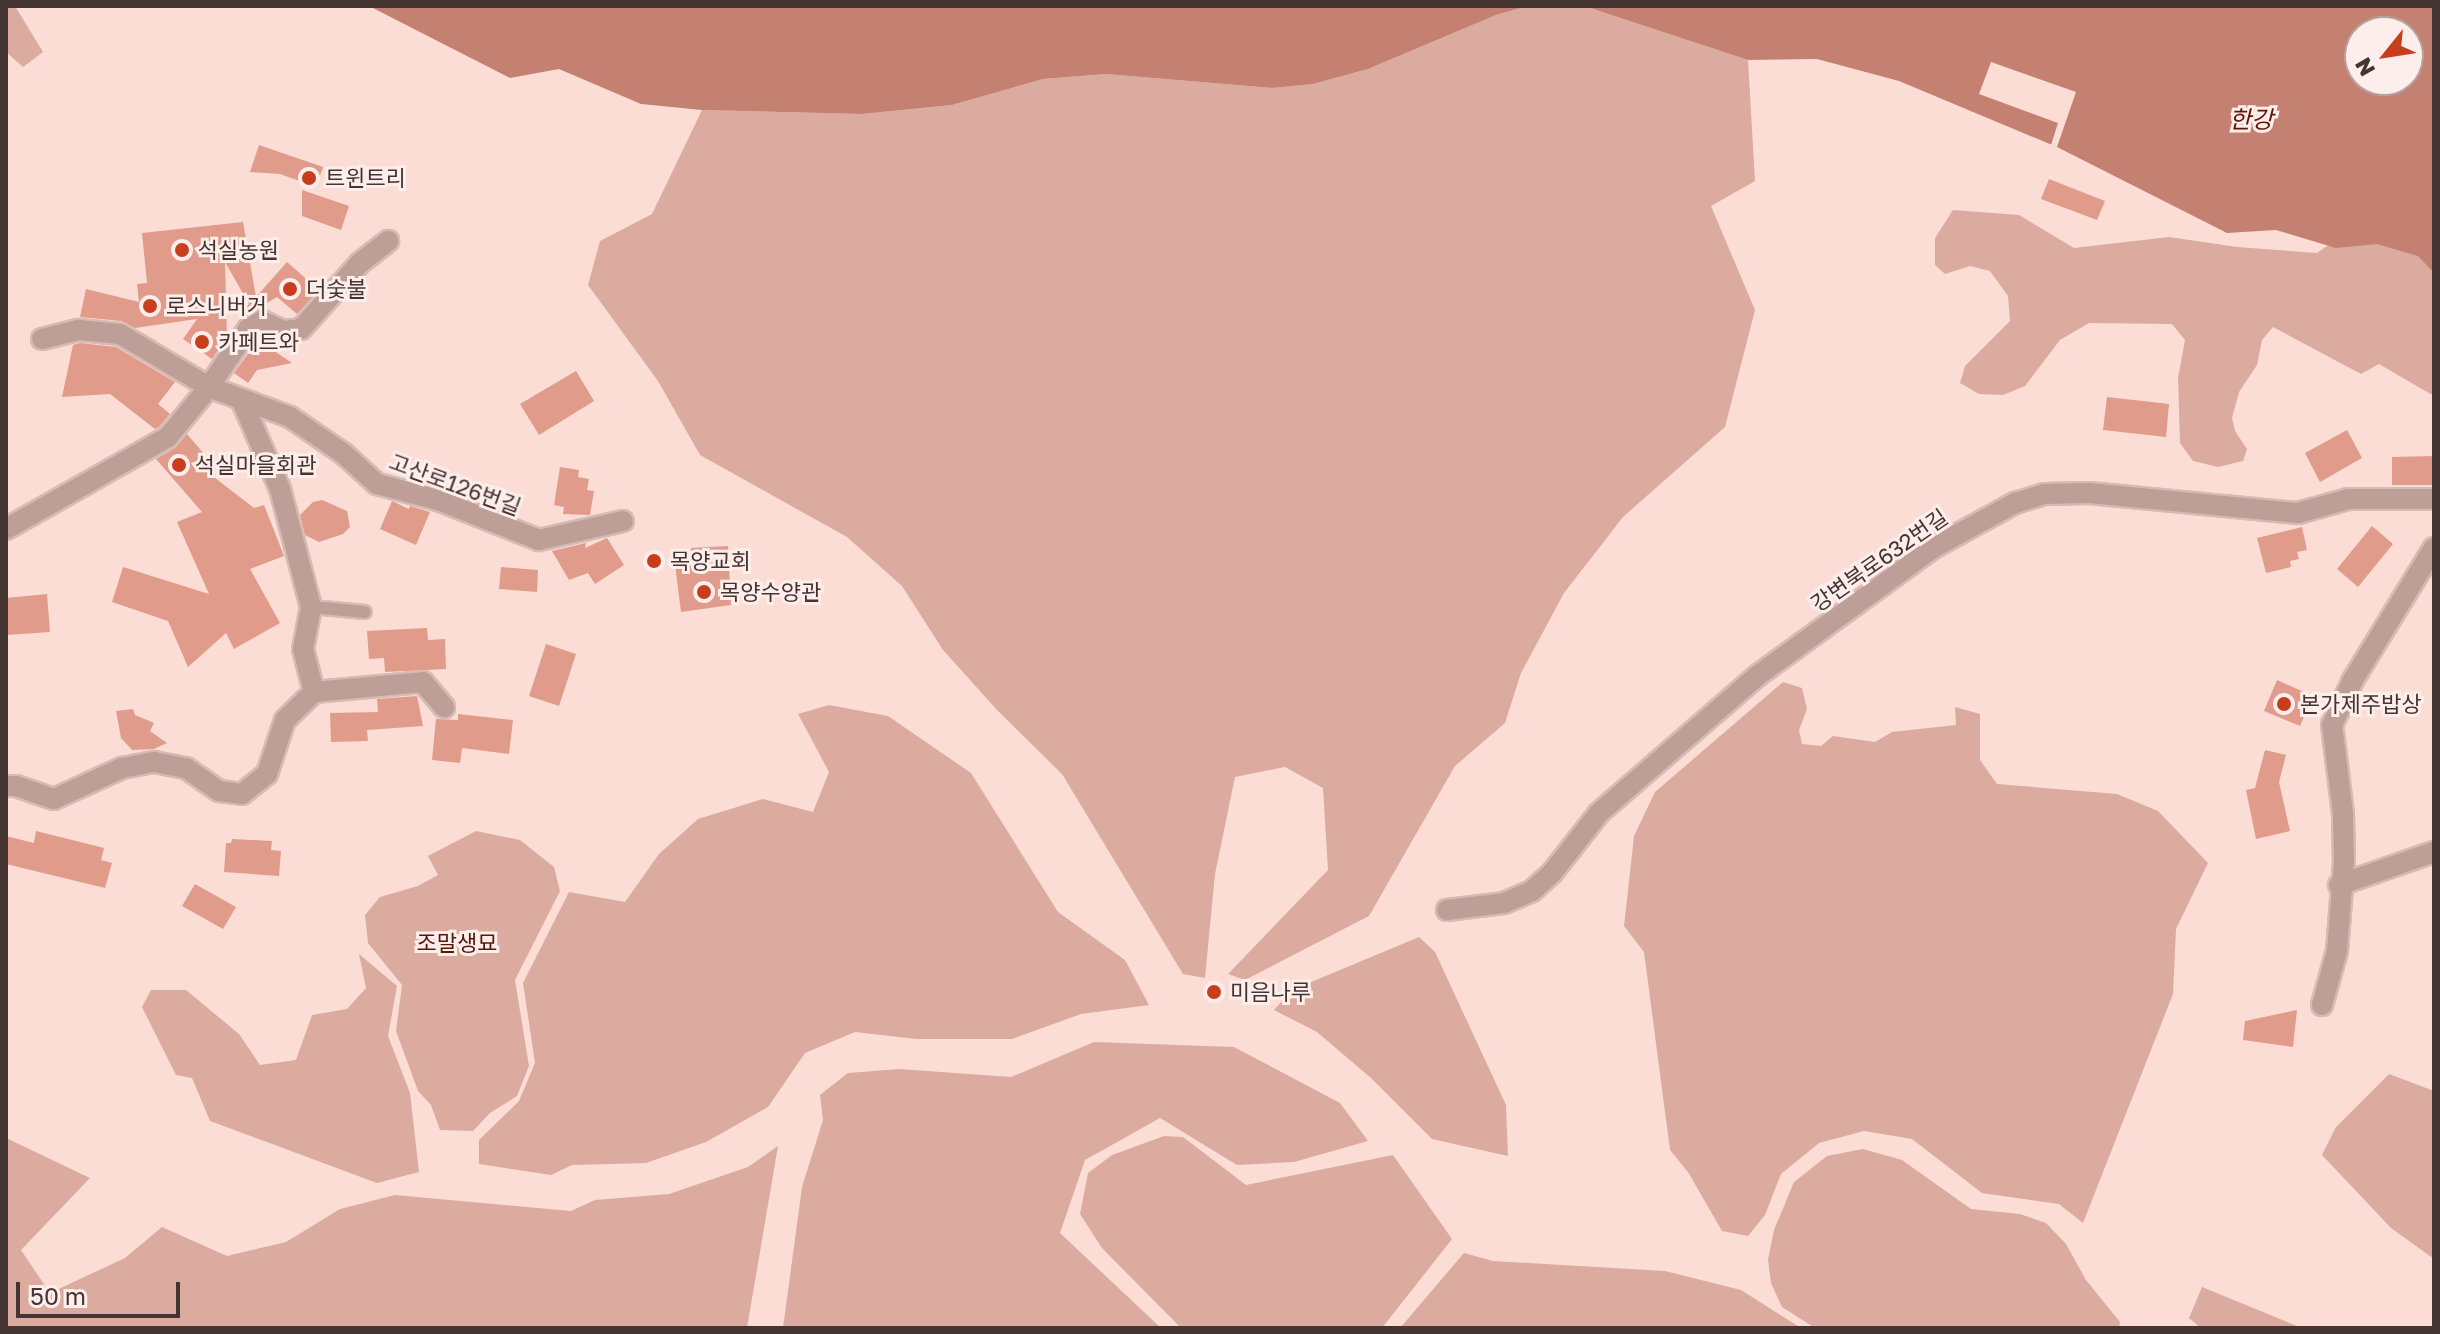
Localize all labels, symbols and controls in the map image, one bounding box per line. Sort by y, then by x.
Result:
north arrow [2344,16,2424,96]
text: N [2349,53,2380,81]
water label: 한강 [2229,105,2273,133]
place label: 트윈트리 [325,165,406,191]
marker: 트윈트리 [300,169,318,187]
place label: 석실농원 [198,237,279,263]
marker: 석실농원 [173,241,191,259]
place label: 더숯불 [306,276,367,302]
marker: 더숯불 [281,280,299,298]
place label: 로스니버거 [166,293,267,319]
marker: 로스니버거 [141,297,159,315]
place label: 카페트와 [218,329,299,355]
marker: 카페트와 [193,333,211,351]
street label: 고산로126번길 [386,448,524,520]
place label: 석실마을회관 [195,452,316,478]
marker: 석실마을회관 [170,456,188,474]
street label: 강변북로632번길 [1806,503,1952,617]
place label: 목양교회 [670,548,751,574]
marker: 목양교회 [645,552,663,570]
place label: 목양수양관 [720,579,821,605]
marker: 목양수양관 [695,583,713,601]
place label: 본가제주밥상 [2300,691,2421,717]
marker: 본가제주밥상 [2275,695,2293,713]
park label: 조말생묘 [417,930,497,956]
place label: 미음나루 [1230,979,1311,1005]
marker: 미음나루 [1205,983,1223,1001]
scale bar [20,1266,184,1316]
text: 50 m [30,1281,86,1310]

